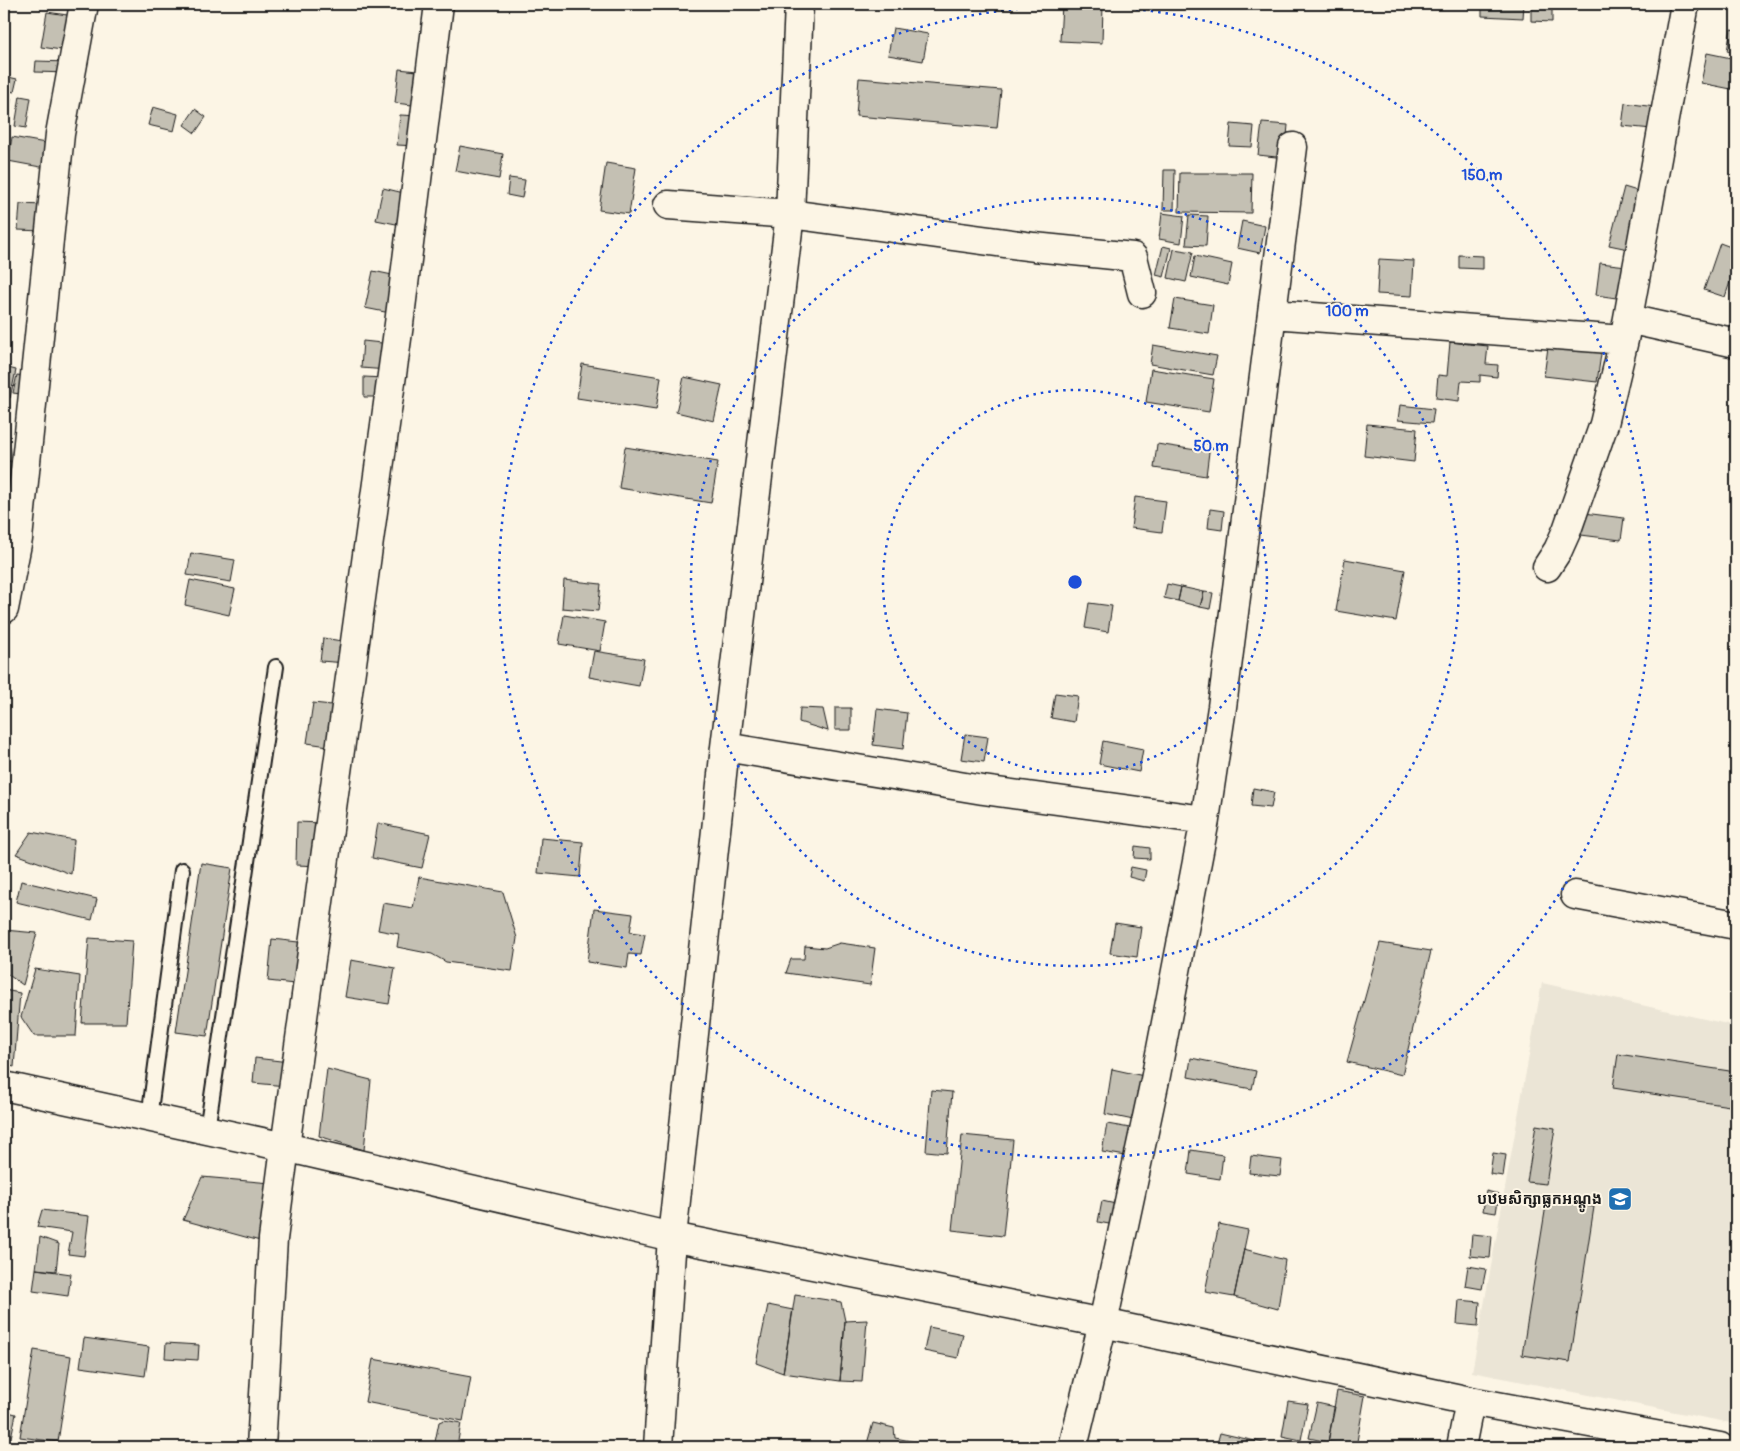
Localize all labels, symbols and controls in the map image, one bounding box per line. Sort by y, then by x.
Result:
text: 150 m [1462,166,1502,185]
text: 100 m [1326,302,1368,321]
text: 50 m [1194,437,1228,456]
centre of rings [1066,573,1084,591]
school or university icon: បឋមសិក្សាធ្លកអណ្តូង [1607,1186,1633,1212]
place label: បឋមសិក្សាធ្លកអណ្តូង [1477,1189,1602,1213]

